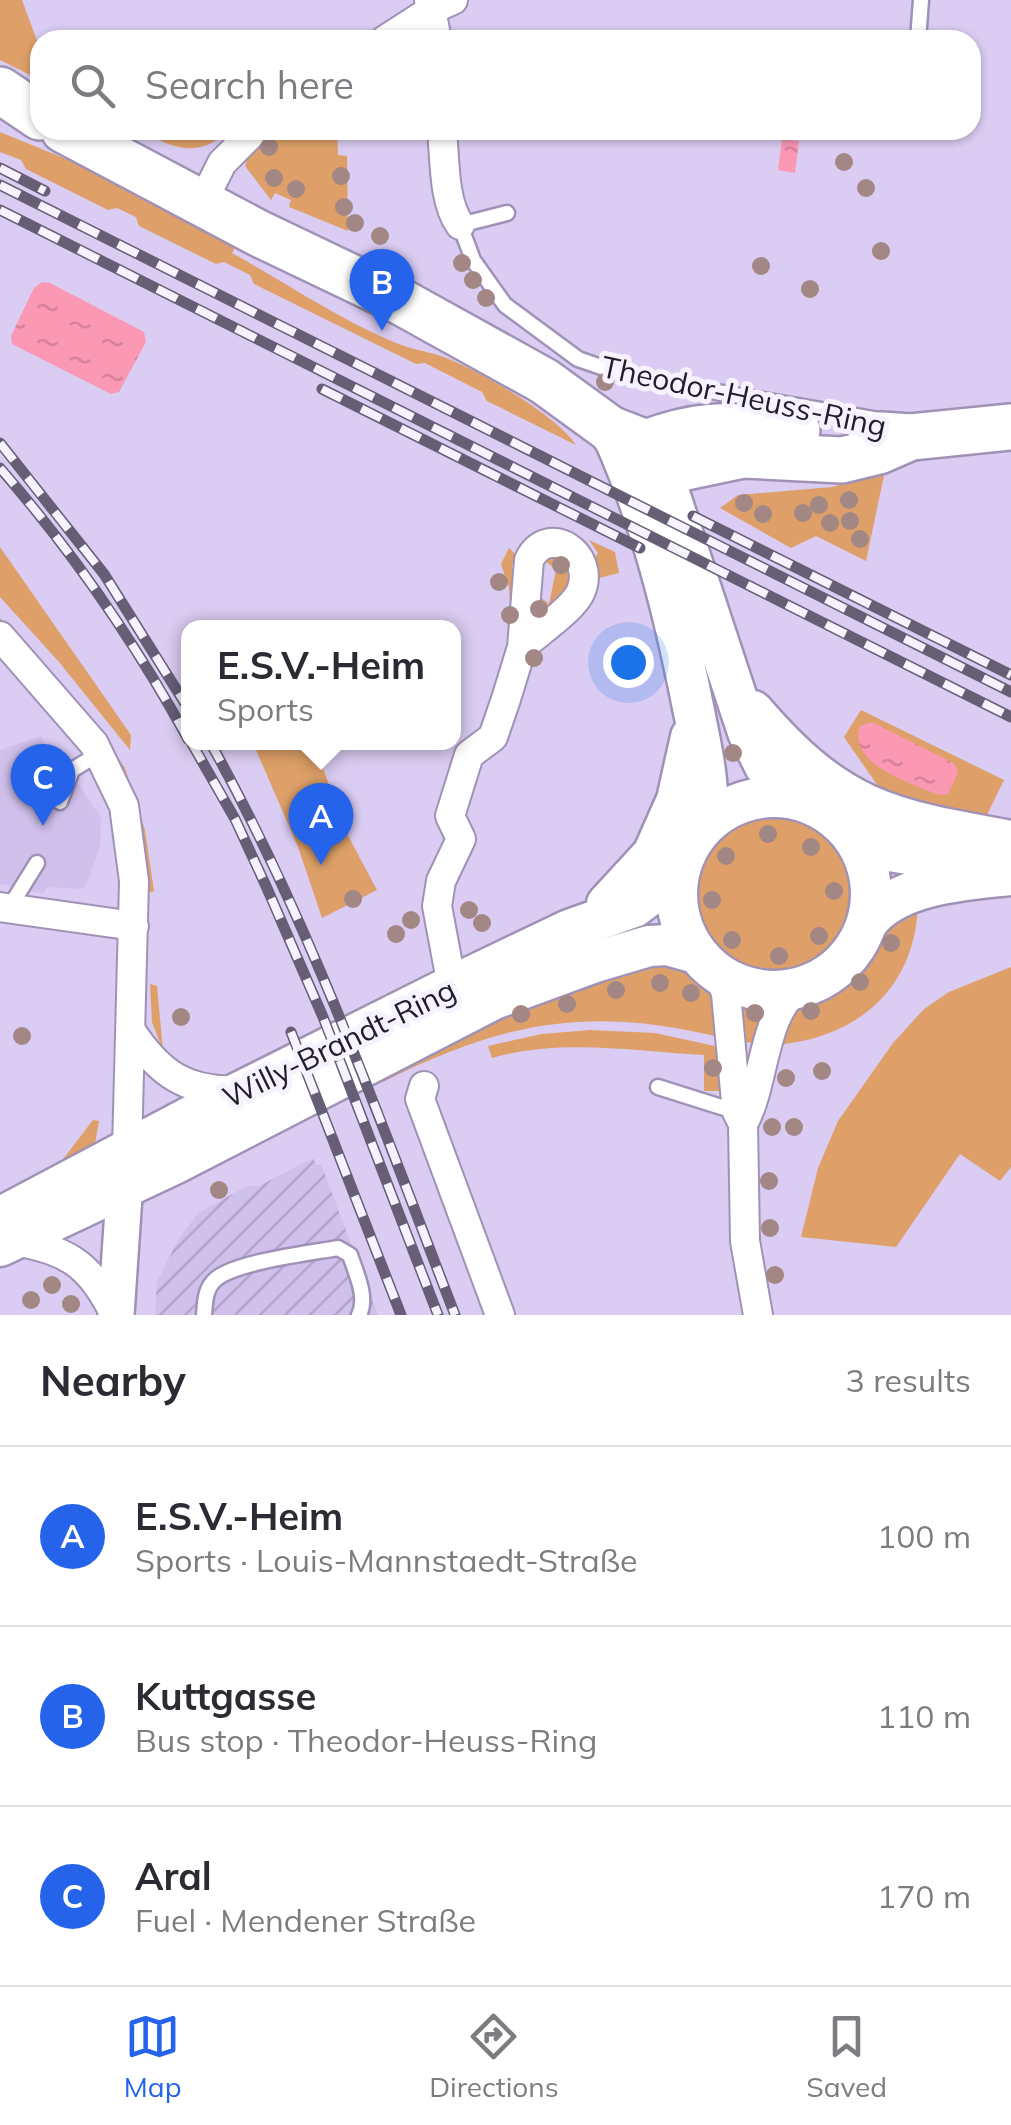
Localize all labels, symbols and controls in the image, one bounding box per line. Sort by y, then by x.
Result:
search box [30,30,981,140]
icon: search [65,58,120,113]
text: Search here [145,61,354,109]
pin: B [350,248,414,331]
street label: Theodor-Heuss-Ring [598,347,890,445]
popup [181,620,461,750]
your location [603,637,654,688]
text: E.S.V.-Heim [217,641,425,689]
text: Sports [217,689,314,729]
pin: C [10,744,76,826]
pin: A [288,782,354,865]
street label: Willy-Brandt-Ring [216,970,462,1116]
text: Nearby [40,1354,186,1407]
text: 3 results [846,1360,971,1400]
text: E.S.V.-Heim [135,1492,343,1540]
text: A [60,1516,85,1556]
text: 100 m [877,1516,971,1556]
text: Sports · Louis-Mannstaedt-Straße [135,1540,637,1580]
text: Kuttgasse [135,1672,316,1720]
text: B [61,1696,84,1736]
text: 110 m [877,1696,971,1736]
text: Bus stop · Theodor-Heuss-Ring [135,1720,597,1760]
text: Aral [135,1852,212,1900]
text: C [62,1876,83,1916]
text: 170 m [877,1876,971,1916]
text: Fuel · Mendener Straße [135,1900,476,1940]
tab: Map [124,2009,181,2104]
tab: Directions [429,2009,559,2104]
tab: Saved [806,2009,887,2104]

